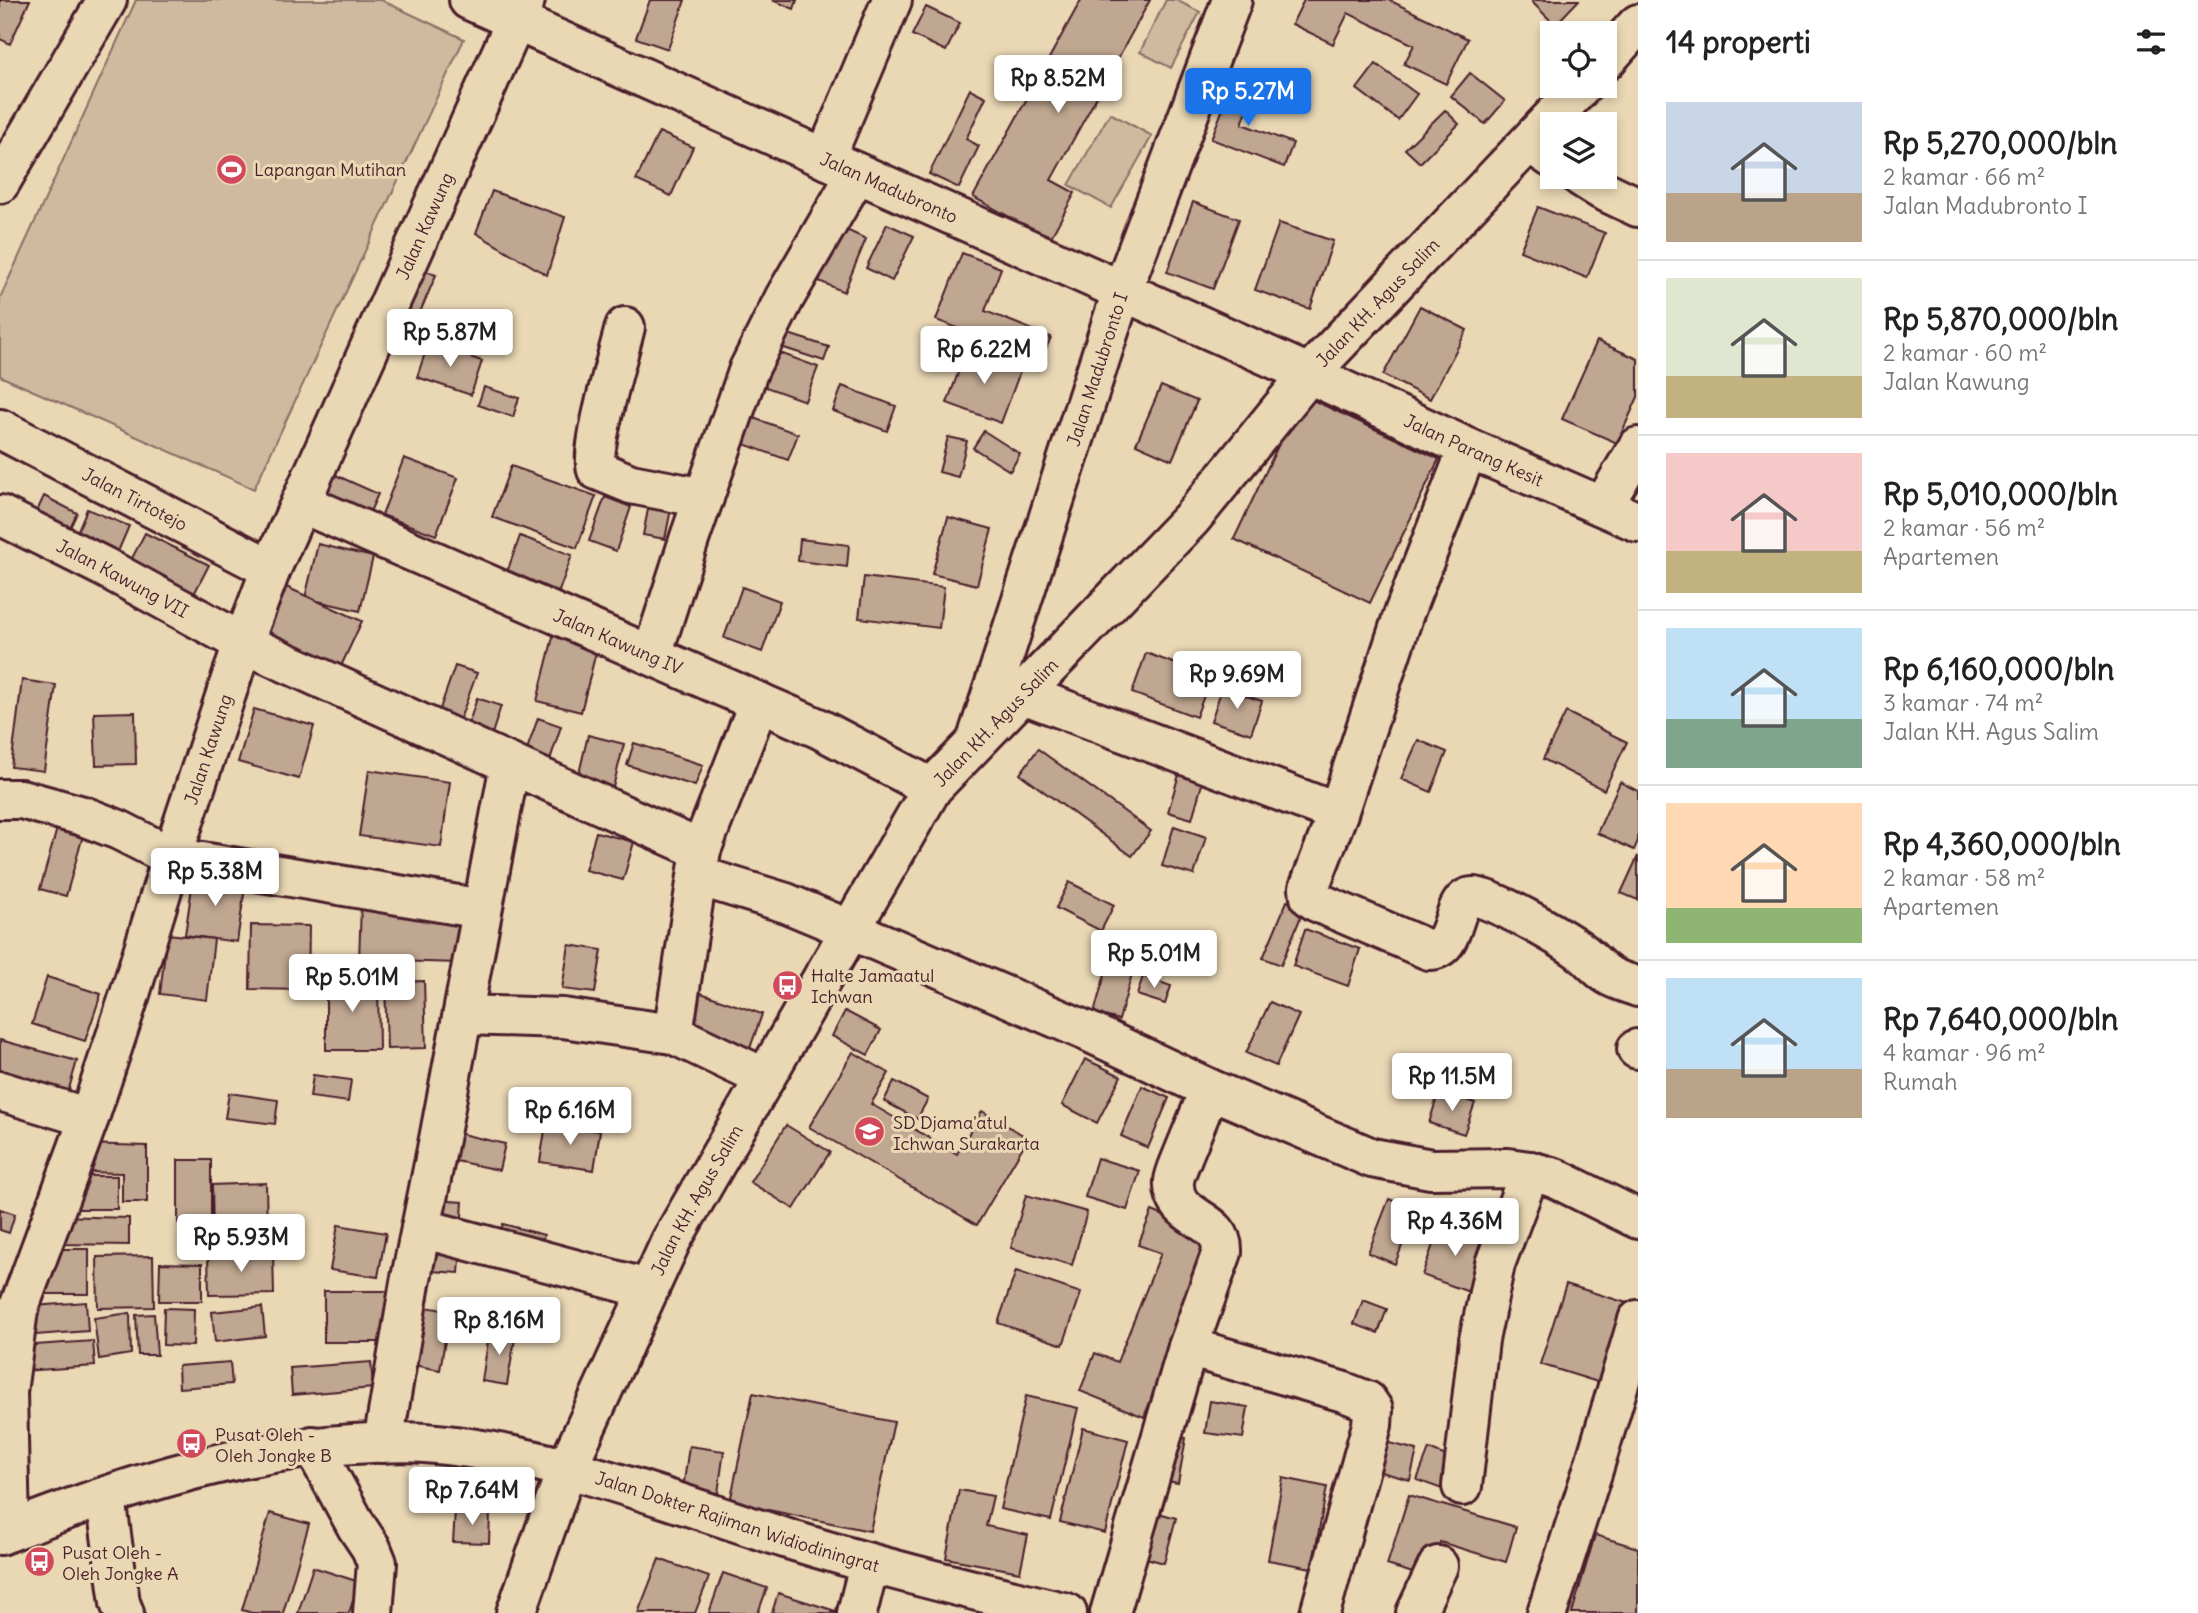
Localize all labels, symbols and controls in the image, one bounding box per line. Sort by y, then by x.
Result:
map controls [1540,21,1617,189]
button: locate [1540,21,1617,98]
text: 14 properti [1666,23,1811,61]
icon: filters [2132,23,2170,61]
pin: Rp 8.52M [986,55,1130,115]
text: Rp 8.52M [1010,63,1106,92]
pin: Rp 5.27M [1176,68,1320,128]
text: Rp 5.27M [1201,76,1295,105]
button: layers [1540,112,1617,189]
text: Rp 5,270,000/bln [1883,124,2117,162]
icon: home [1722,130,1806,214]
street label: Jalan Madubronto [817,147,962,228]
sports icon: Lapangan Mutihan [214,152,248,186]
place label: Lapangan Mutihan [254,158,406,181]
text: 2 kamar · 66 m² [1883,162,2045,191]
street label: Jalan Kawung [390,168,458,283]
text: Jalan Madubronto I [1883,191,2087,220]
street label: Jalan KH. Agus Salim [1311,233,1444,371]
street label: Jalan Madubronto I [1061,289,1132,449]
text: Rp 5,870,000/bln [1883,300,2118,338]
icon: home [1722,306,1806,390]
pin: Rp 5.87M [378,310,522,369]
text: Rp 5.87M [403,317,497,346]
pin: Rp 6.22M [912,326,1056,386]
text: Rp 6.22M [936,334,1032,363]
text: 2 kamar · 60 m² [1883,338,2047,367]
text: Jalan Kawung [1883,367,2030,396]
street label: Jalan Parang Kesit [1401,408,1547,491]
street label: Jalan Tirtotejo [79,462,191,535]
text: Rp 5,010,000/bln [1883,475,2118,513]
icon: home [1722,481,1806,565]
text: 2 kamar · 56 m² [1883,513,2045,542]
street label: Jalan Kawung VII [53,534,193,623]
text: Apartemen [1883,542,1999,571]
street label: Jalan Kawung IV [550,603,686,679]
text: Rp 6,160,000/bln [1883,650,2114,688]
pin: Rp 9.69M [1165,652,1309,711]
street label: Jalan KH. Agus Salim [928,653,1063,791]
icon: home [1722,656,1806,740]
text: Rp 9.69M [1189,659,1285,688]
text: 3 kamar · 74 m² [1883,688,2043,717]
street label: Jalan Kawung [179,691,237,807]
text: Jalan KH. Agus Salim [1883,717,2099,746]
text: Rp 4,360,000/bln [1883,825,2121,863]
icon: home [1722,831,1806,915]
pin: Rp 5.38M [143,848,287,908]
text: Rp 5.38M [167,856,263,885]
text: 2 kamar · 58 m² [1883,863,2045,892]
text: Apartemen [1883,892,1999,921]
pin: Rp 5.01M [1082,930,1226,990]
text: Rp 5.01M [1107,938,1201,967]
pin: Rp 5.01M [280,954,424,1014]
text: Rp 5.01M [305,962,399,991]
place label: Halte Jamaatul Ichwan [811,964,934,1008]
bus stop icon: Halte Jamaatul Ichwan [771,968,805,1002]
text: Rp 7,640,000/bln [1883,1000,2118,1038]
icon: home [1722,1006,1806,1090]
text: 4 kamar · 96 m² [1883,1038,2046,1067]
pin: Rp 11.5M [1380,1054,1524,1113]
text: Rp 11.5M [1408,1061,1496,1090]
text: Rumah [1883,1067,1958,1096]
pin: Rp 6.16M [498,1088,642,1147]
text: Rp 6.16M [524,1095,616,1124]
place label: SD Djama'atul Ichwan Surakarta [893,1111,1040,1155]
school or university icon: SD Djama'atul Ichwan Surakarta [853,1115,887,1149]
street label: Jalan KH. Agus Salim [645,1120,747,1279]
pin: Rp 4.36M [1383,1198,1527,1258]
text: Rp 4.36M [1407,1206,1503,1235]
pin: Rp 5.93M [169,1214,313,1274]
text: Rp 5.93M [193,1222,289,1251]
pin: Rp 8.16M [427,1298,571,1357]
text: Rp 8.16M [453,1305,545,1334]
place label: Pusat Oleh - Oleh Jongke B [215,1423,332,1467]
bus stop icon: Pusat Oleh - Oleh Jongke B [175,1427,209,1461]
street label: Jalan Dokter Rajiman Widiodiningrat [593,1466,882,1577]
pin: Rp 7.64M [400,1468,544,1527]
text: Rp 7.64M [425,1475,519,1504]
place label: Pusat Oleh - Oleh Jongke A [62,1541,179,1585]
bus stop icon: Pusat Oleh - Oleh Jongke A [22,1545,56,1579]

